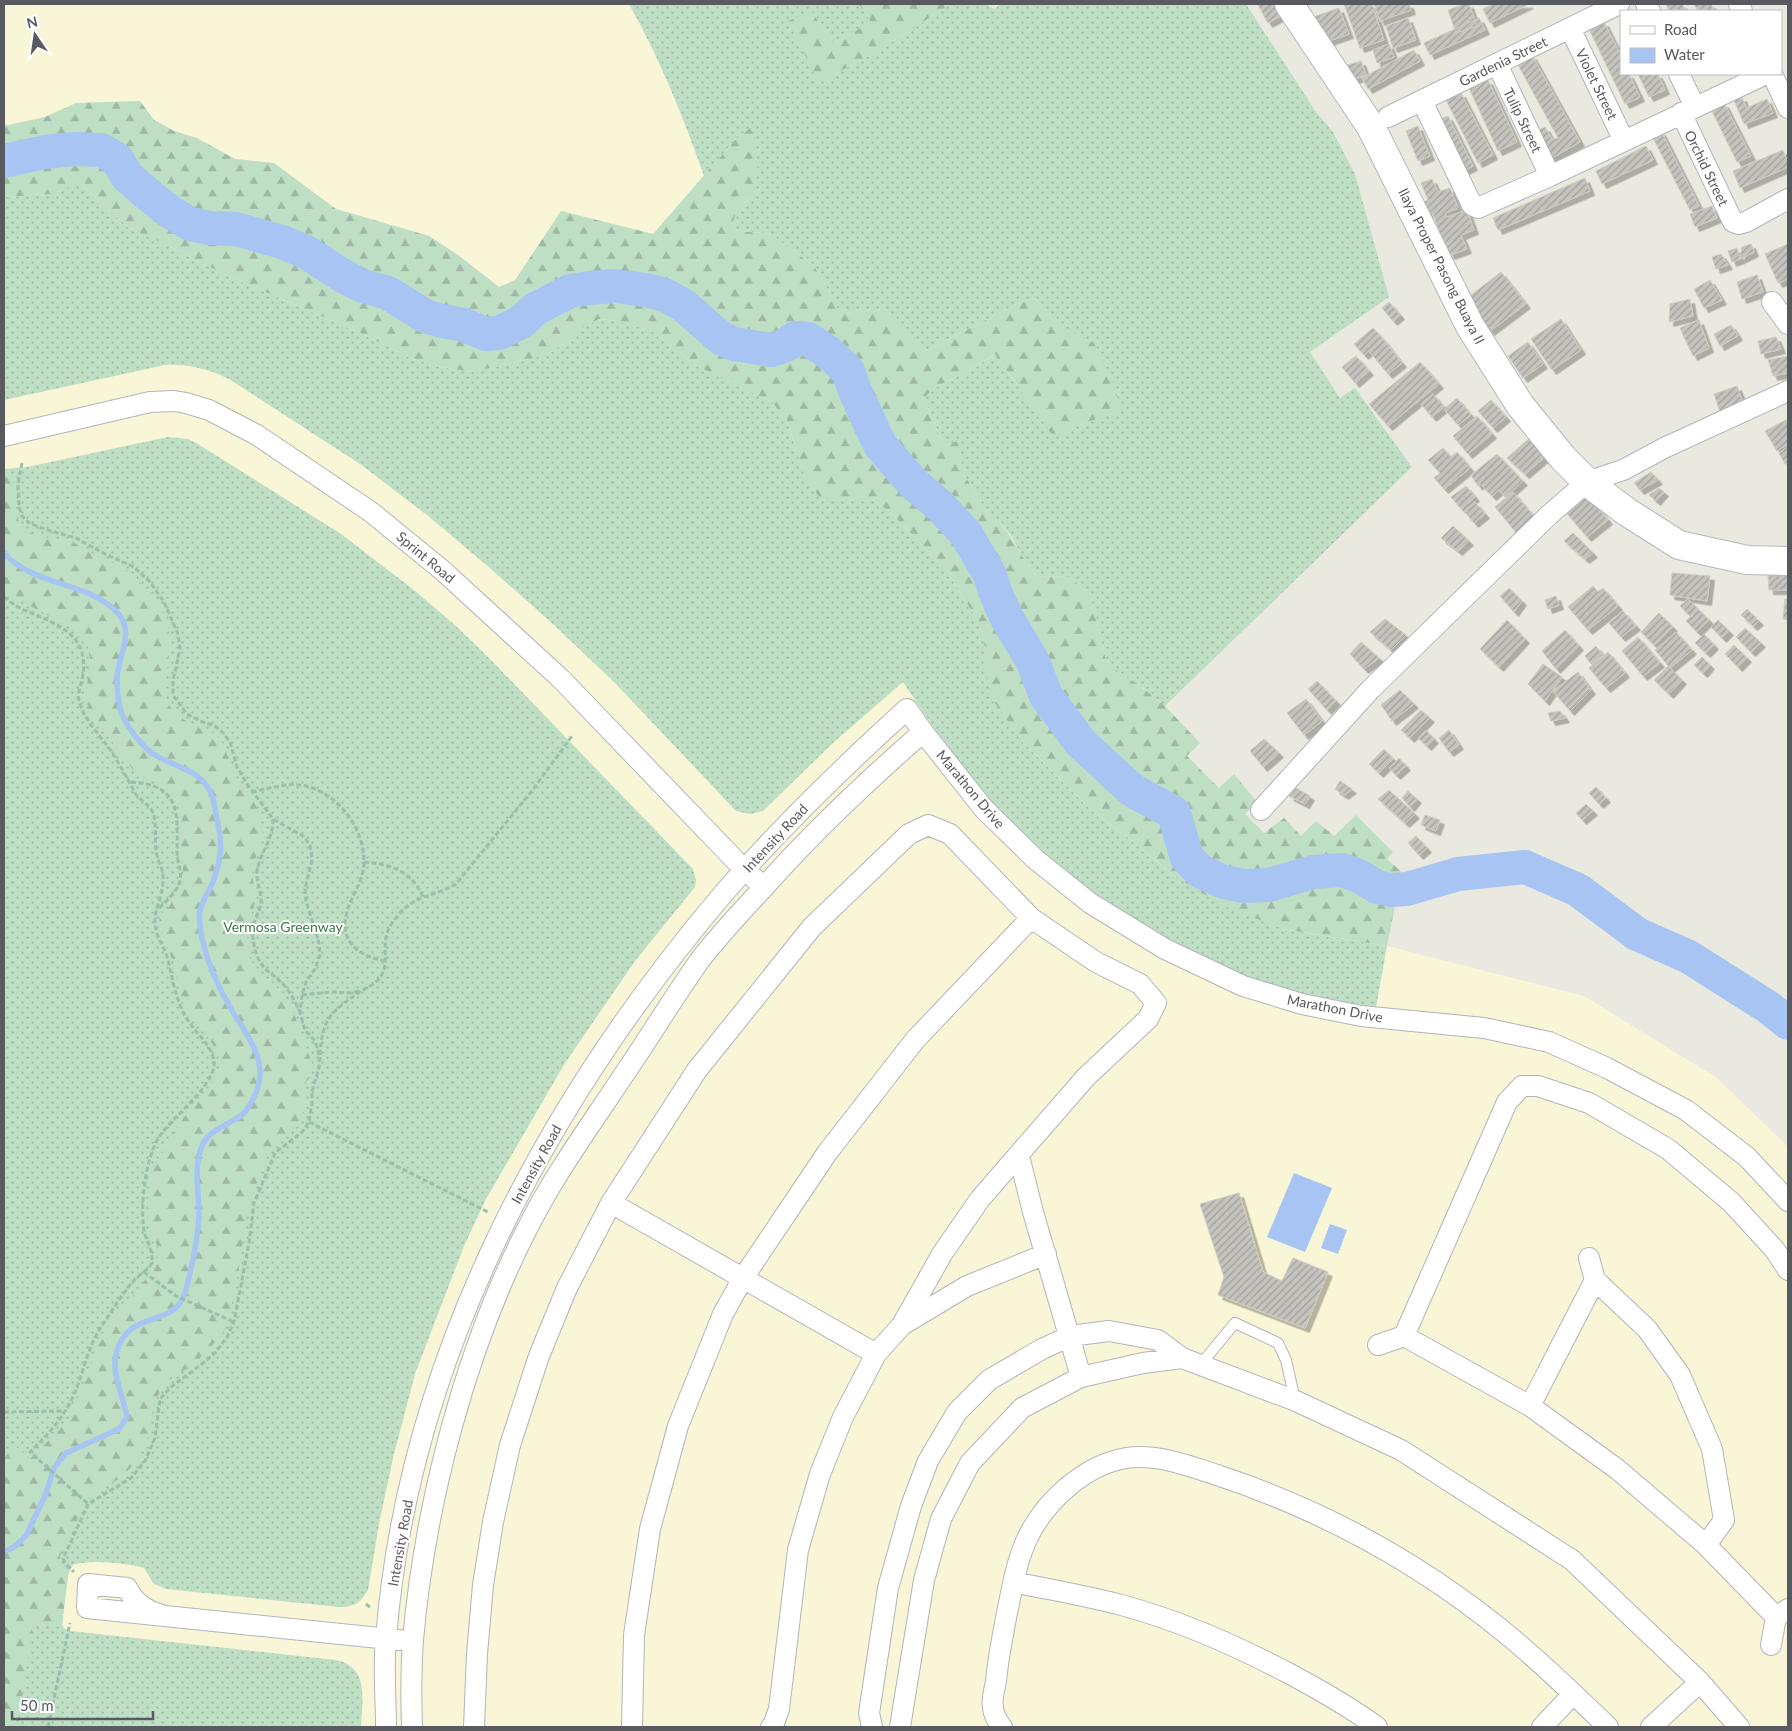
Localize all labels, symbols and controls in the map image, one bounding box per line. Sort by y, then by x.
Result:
north arrow [10,10,60,60]
legend [1620,10,1782,75]
text: N [25,12,39,31]
text: Road [1664,20,1697,38]
street label: Gardenia Street [1456,32,1550,90]
text: Water [1664,45,1705,63]
street label: Violet Street [1573,46,1621,122]
street label: Tulip Street [1500,85,1546,155]
street label: Orchid Street [1681,127,1733,209]
street label: Ilaya Proper Pasong Buaya II [1395,185,1489,347]
street label: Sprint Road [393,528,459,586]
street label: Marathon Drive [933,746,1009,832]
street label: Intensity Road [739,800,811,876]
park label: Vermosa Greenway [223,918,343,935]
street label: Marathon Drive [1286,990,1384,1026]
street label: Intensity Road [507,1122,565,1206]
street label: Intensity Road [384,1498,416,1588]
scale bar [12,1688,154,1720]
text: 50 m [20,1696,54,1714]

